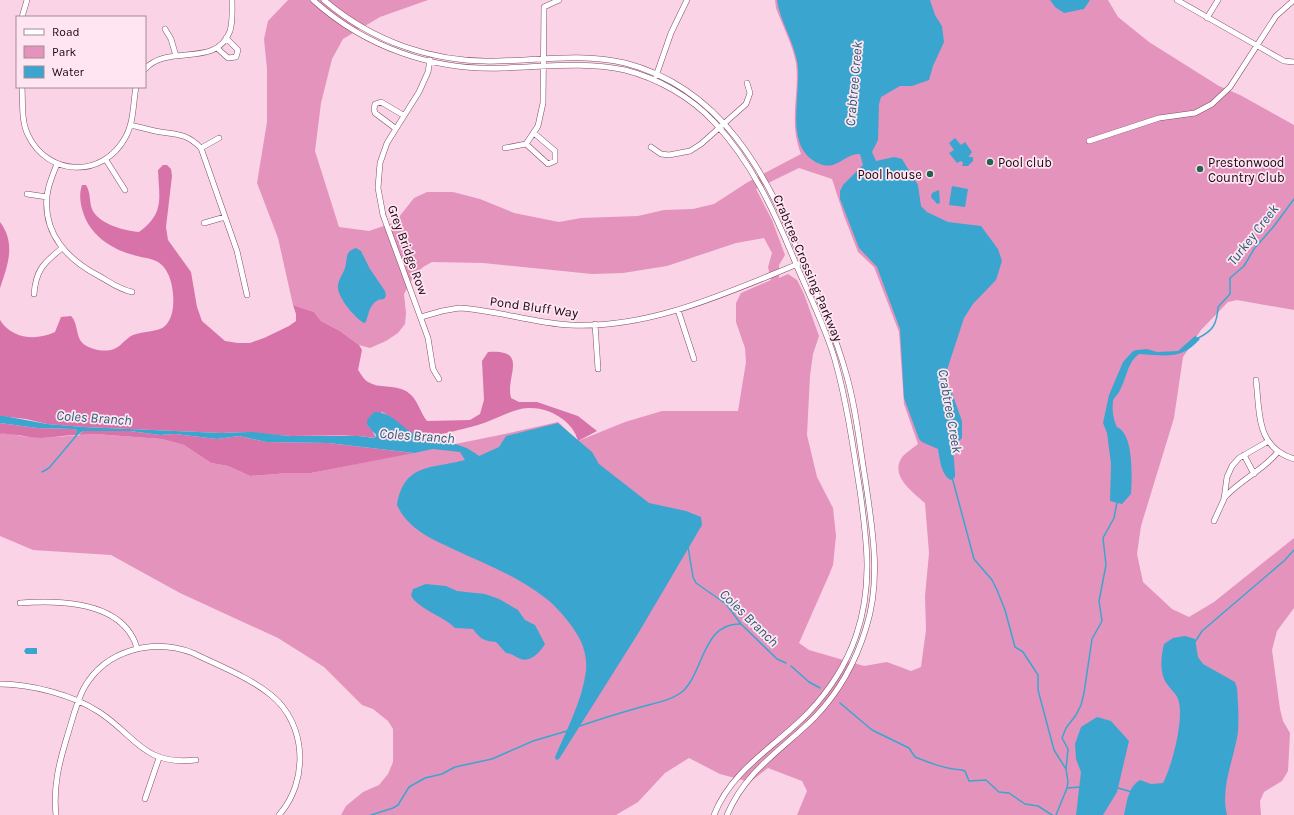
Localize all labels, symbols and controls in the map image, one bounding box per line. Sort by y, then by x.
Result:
legend [16,16,146,88]
text: Road [52,25,80,39]
water label: Crabtree Creek [842,40,866,127]
text: Park [52,45,77,59]
text: Water [52,65,85,79]
place label: Pool club [998,155,1052,170]
place label: Prestonwood Country Club [1208,155,1285,185]
marker: Pool club [985,157,995,167]
marker: Prestonwood Country Club [1195,164,1205,174]
place label: Pool house [858,167,922,182]
marker: Pool house [925,169,935,179]
street label: Crabtree Crossing Parkway [770,192,846,344]
water label: Turkey Creek [1224,200,1283,269]
street label: Grey Bridge Row [385,203,431,298]
street label: Pond Bluff Way [489,293,579,321]
water label: Crabtree Creek [934,368,966,455]
water label: Coles Branch [56,407,132,429]
water label: Coles Branch [379,425,455,447]
water label: Coles Branch [716,586,782,650]

